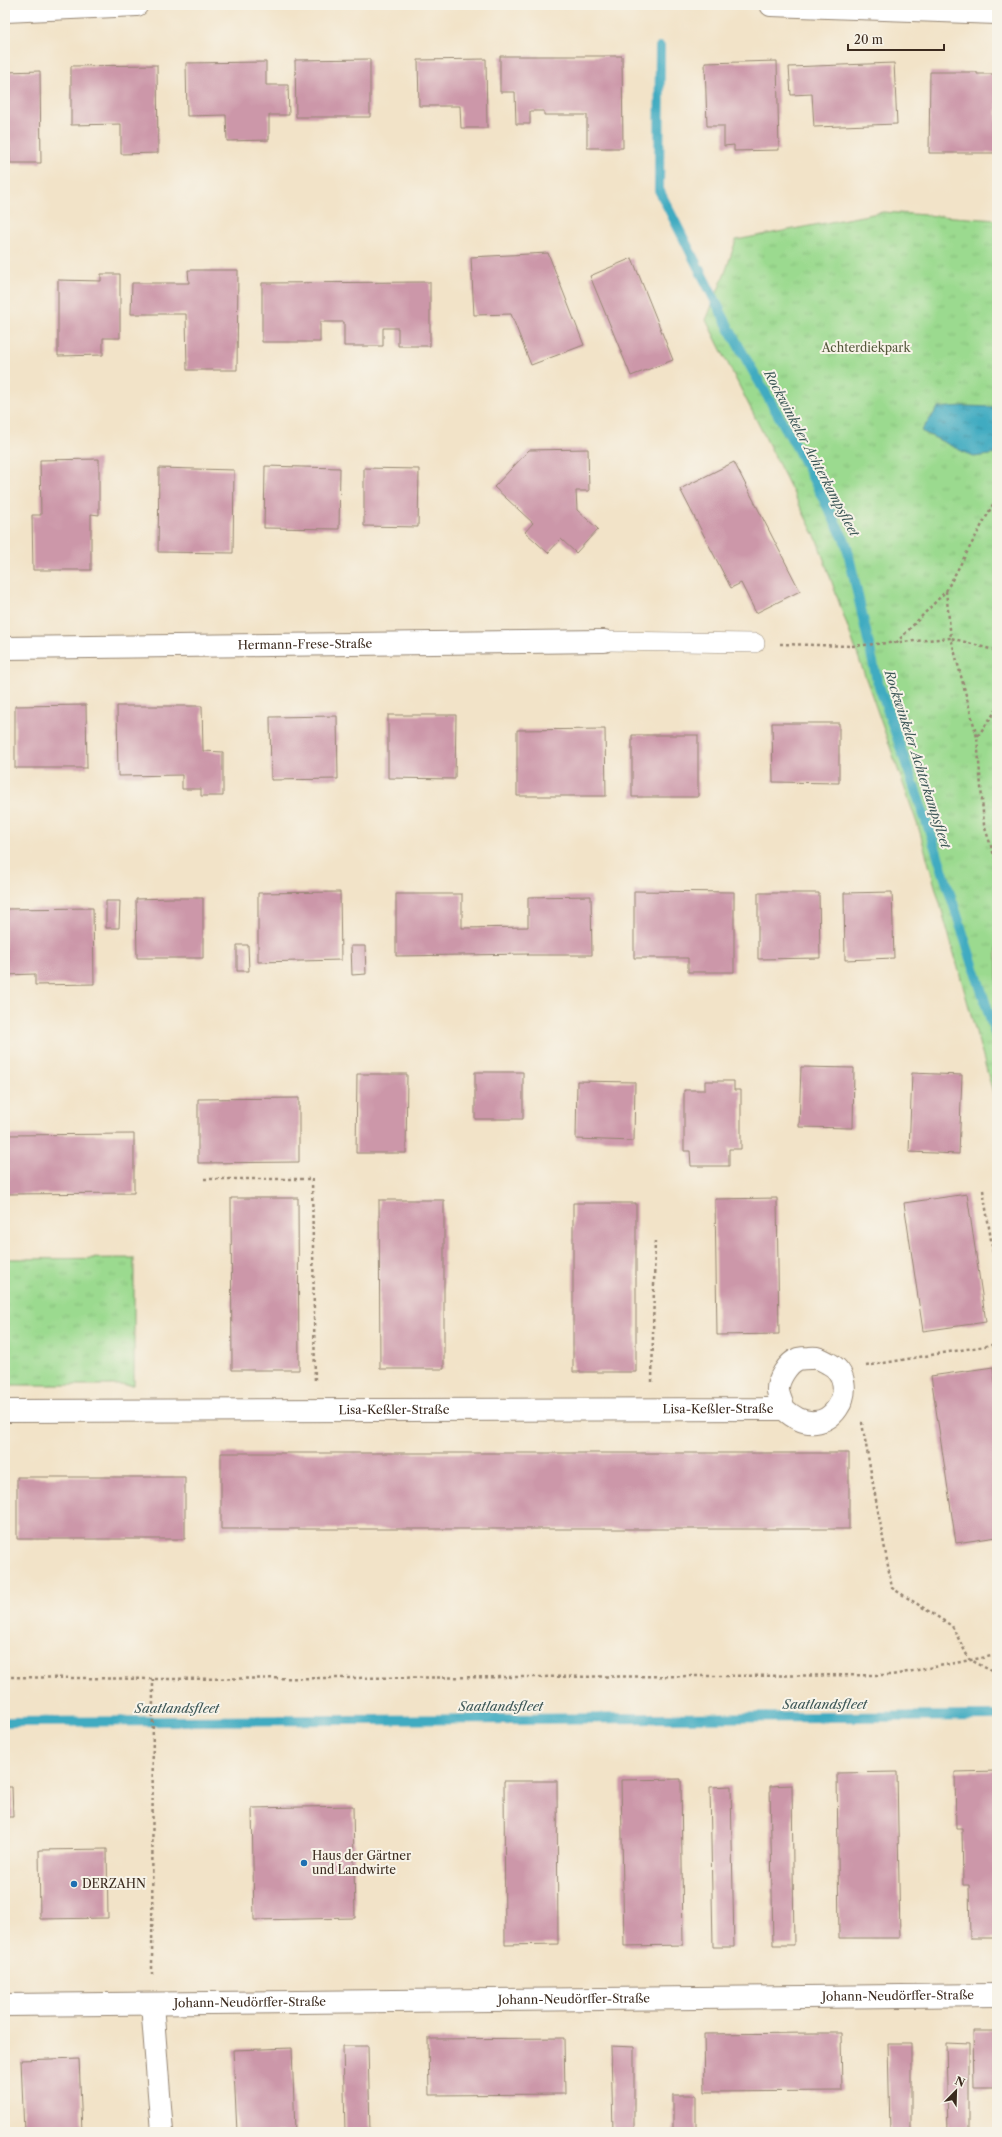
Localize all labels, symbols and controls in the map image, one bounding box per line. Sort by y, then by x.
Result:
scale bar [848,26,944,52]
text: 20 m [854,32,883,47]
park label: Achterdiekpark [821,340,911,355]
water label: Rockwinkeler Achterkampsfleet [761,366,863,540]
street label: Hermann-Frese-Straße [238,636,373,652]
water label: Rockwinkeler Achterkampsfleet [881,667,955,851]
street label: Lisa-Keßler-Straße [663,1401,774,1416]
street label: Lisa-Keßler-Straße [339,1402,450,1417]
water label: Saatlandsfleet [782,1696,869,1712]
water label: Saatlandsfleet [458,1698,545,1714]
water label: Saatlandsfleet [134,1700,221,1716]
place label: Haus der Gärtner und Landwirte [312,1848,411,1877]
marker: Haus der Gärtner und Landwirte [299,1858,309,1868]
place label: DERZAHN [82,1876,146,1891]
marker: DERZAHN [69,1879,79,1889]
street label: Johann-Neudörffer-Straße [820,1987,974,2004]
street label: Johann-Neudörffer-Straße [496,1990,650,2007]
street label: Johann-Neudörffer-Straße [172,1994,326,2010]
north arrow [936,2071,976,2111]
text: N [953,2073,967,2090]

